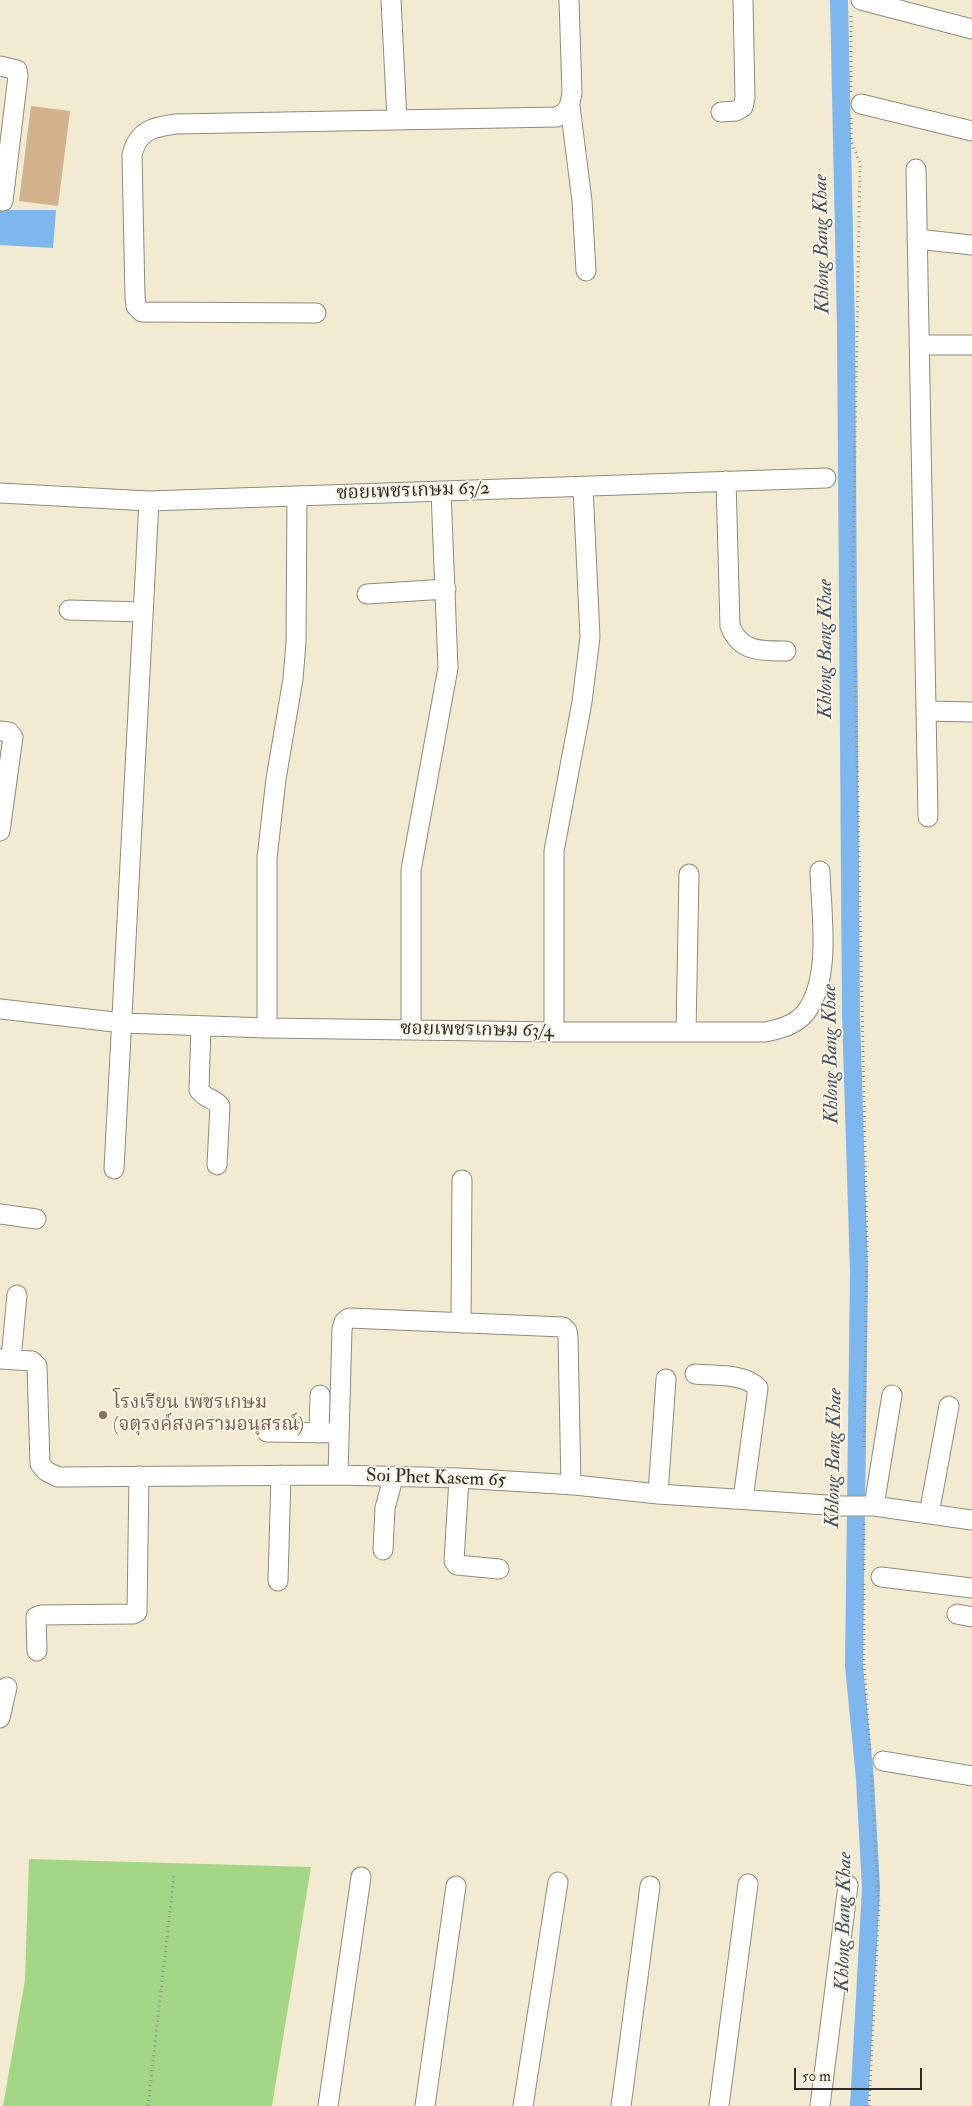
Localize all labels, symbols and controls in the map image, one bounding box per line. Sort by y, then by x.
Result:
water label: Khlong Bang Khae [810,174,836,314]
street label: ซอยเพชรเกษม 63/2 [336,478,490,506]
water label: Khlong Bang Khae [815,579,839,719]
water label: Khlong Bang Khae [819,984,845,1124]
street label: ซอยเพชรเกษม 63/4 [400,1018,554,1044]
water label: Khlong Bang Khae [822,1388,848,1528]
place label: โรงเรียน เพชรเกษม (จตุรงค์สงครามอนุสรณ์) [113,1393,304,1437]
marker: โรงเรียน เพชรเกษม (จตุรงค์สงครามอนุสรณ์) [97,1409,109,1421]
street label: Soi Phet Kasem 65 [366,1465,506,1493]
water label: Khlong Bang Khae [832,1852,858,1992]
scale bar [797,2058,924,2090]
text: 50 m [802,2067,831,2086]

